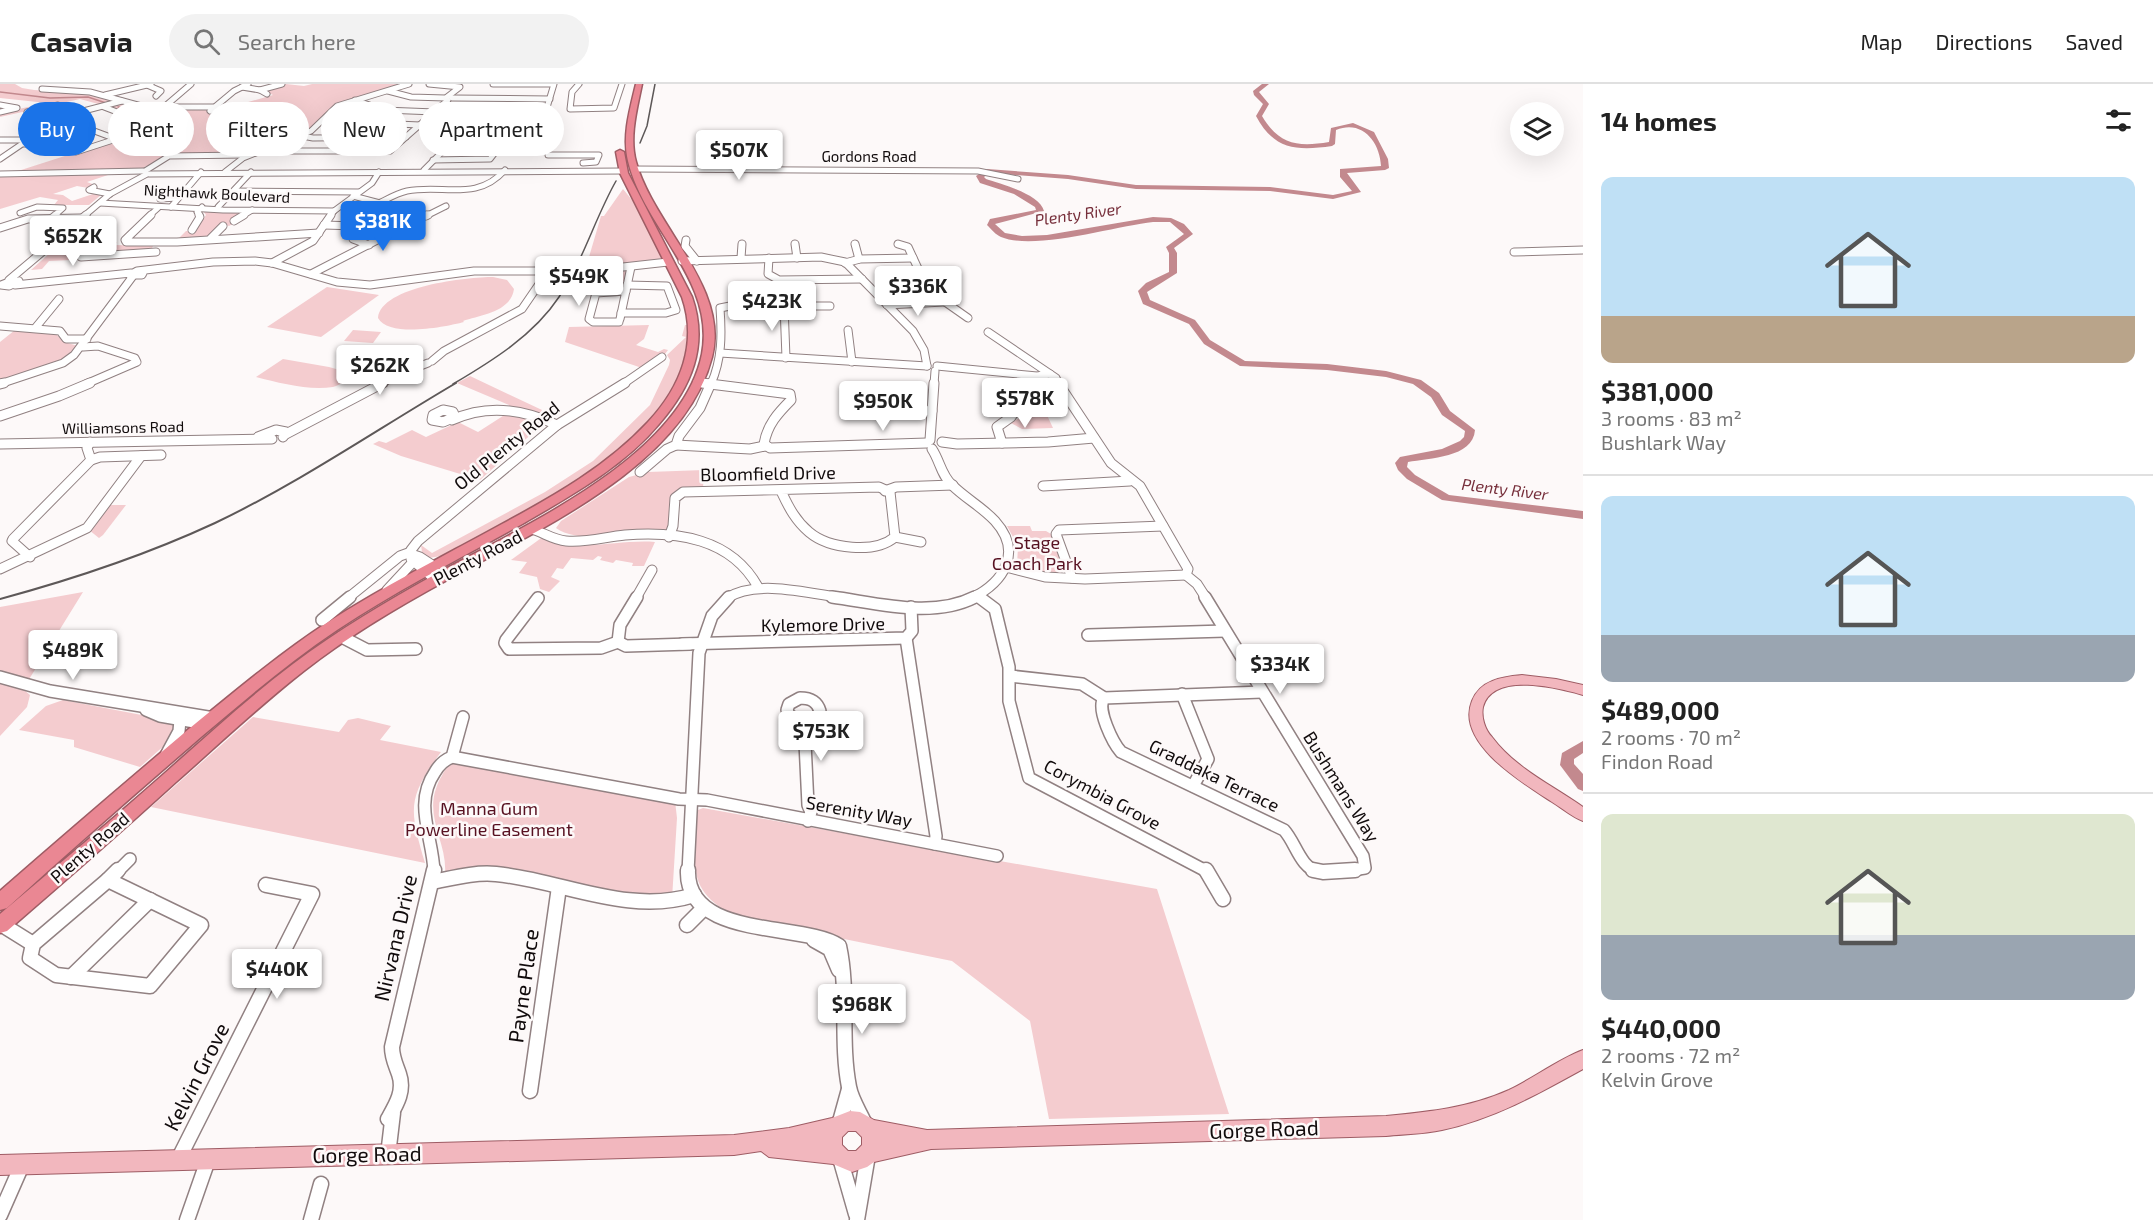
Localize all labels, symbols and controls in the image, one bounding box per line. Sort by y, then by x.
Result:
search box [169,14,589,68]
text: Casavia [30,24,133,58]
icon: search [190,25,223,58]
text: Search here [238,28,356,54]
text: Map [1860,29,1903,54]
text: Directions [1936,29,2032,54]
text: Saved [2065,29,2123,54]
chip: Buy [18,102,96,156]
chip: Rent [108,102,194,156]
chip: Filters [206,102,309,156]
chip: New [321,102,407,156]
chip: Apartment [419,102,564,156]
map controls [1510,102,1564,156]
button: layers [1510,102,1564,156]
icon: filters [2102,104,2135,137]
text: 14 homes [1601,105,1717,136]
pin: $507K [697,130,781,181]
text: $507K [710,137,768,161]
street label: Gordons Road [821,147,917,165]
street label: Nighthawk Boulevard [143,180,291,206]
water label: Plenty River [1033,198,1123,230]
pin: $381K [341,201,425,252]
text: $381K [355,208,411,232]
pin: $652K [31,216,115,267]
icon: home [1814,216,1922,324]
text: $652K [44,223,102,247]
pin: $549K [537,256,621,307]
text: $549K [549,263,609,287]
pin: $336K [876,266,960,317]
text: $336K [889,273,947,297]
pin: $423K [730,281,814,332]
text: $423K [742,288,802,312]
pin: $262K [338,345,422,396]
text: $262K [350,352,410,376]
text: $381,000 [1601,375,1714,406]
pin: $578K [983,378,1067,429]
pin: $950K [841,381,925,432]
text: $578K [996,385,1054,409]
text: $950K [853,388,913,412]
street label: Old Plenty Road [449,396,564,494]
text: 3 rooms · 83 m² [1601,406,1742,430]
street label: Williamsons Road [62,417,184,437]
text: Bushlark Way [1601,430,1726,454]
street label: Bloomfield Drive [700,461,836,485]
water label: Plenty River [1460,474,1550,504]
street label: Plenty Road [429,525,526,590]
park label: Stage Coach Park [992,531,1082,574]
icon: home [1814,535,1922,643]
street label: Kylemore Drive [761,612,885,636]
pin: $489K [31,630,115,681]
text: $489K [42,637,104,661]
pin: $334K [1238,644,1322,695]
text: $334K [1250,651,1310,675]
text: $489,000 [1601,694,1720,725]
pin: $753K [779,711,863,762]
text: $753K [792,718,850,742]
text: 2 rooms · 70 m² [1601,725,1741,749]
street label: Bushmans Way [1299,727,1385,846]
street label: Graddaka Terrace [1146,734,1283,816]
text: Findon Road [1601,749,1713,773]
street label: Corymbia Grove [1040,754,1165,834]
street label: Serenity Way [804,791,914,831]
park label: Manna Gum Powerline Easement [405,797,573,840]
street label: Plenty Road [45,807,133,888]
icon: home [1814,853,1922,961]
street label: Nirvana Drive [368,872,421,1003]
street label: Payne Place [502,927,543,1044]
pin: $440K [235,949,319,1000]
text: $440K [246,956,308,980]
pin: $968K [820,984,904,1035]
text: $968K [832,991,892,1015]
text: $440,000 [1601,1012,1721,1043]
street label: Kelvin Grove [158,1018,234,1134]
text: 2 rooms · 72 m² [1601,1043,1740,1067]
text: Kelvin Grove [1601,1067,1713,1091]
street label: Gorge Road [1209,1114,1319,1143]
street label: Gorge Road [312,1140,422,1167]

